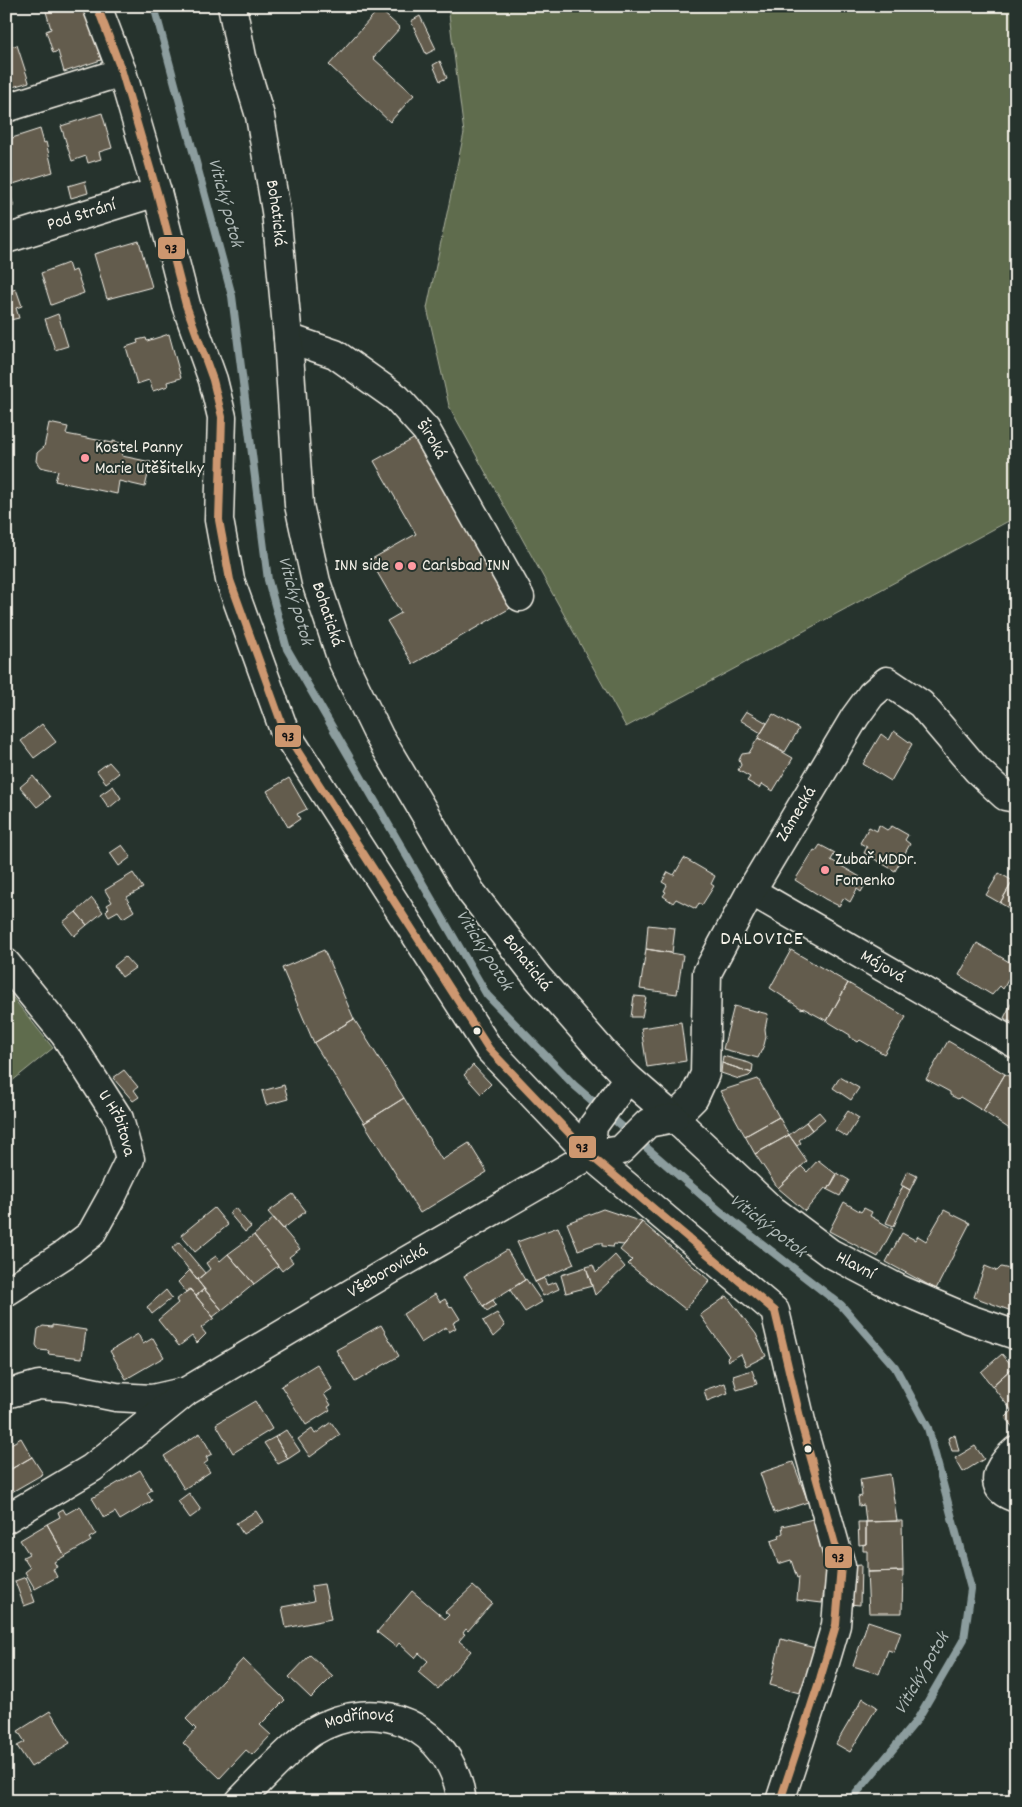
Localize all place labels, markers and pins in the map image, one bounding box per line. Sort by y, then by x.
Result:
place label: Kostel Panny Marie Utěšitelky [95,436,204,482]
marker: Kostel Panny Marie Utěšitelky [79,452,91,464]
place label: INN side [334,554,389,579]
place label: Carlsbad INN [422,554,510,579]
marker: INN side [393,560,405,572]
marker: Carlsbad INN [406,560,418,572]
place label: Zubař MDDr. Fomenko [835,848,916,894]
marker: Zubař MDDr. Fomenko [819,864,831,876]
unlabelled marker [472,1026,482,1036]
unlabelled marker [803,1444,813,1454]

